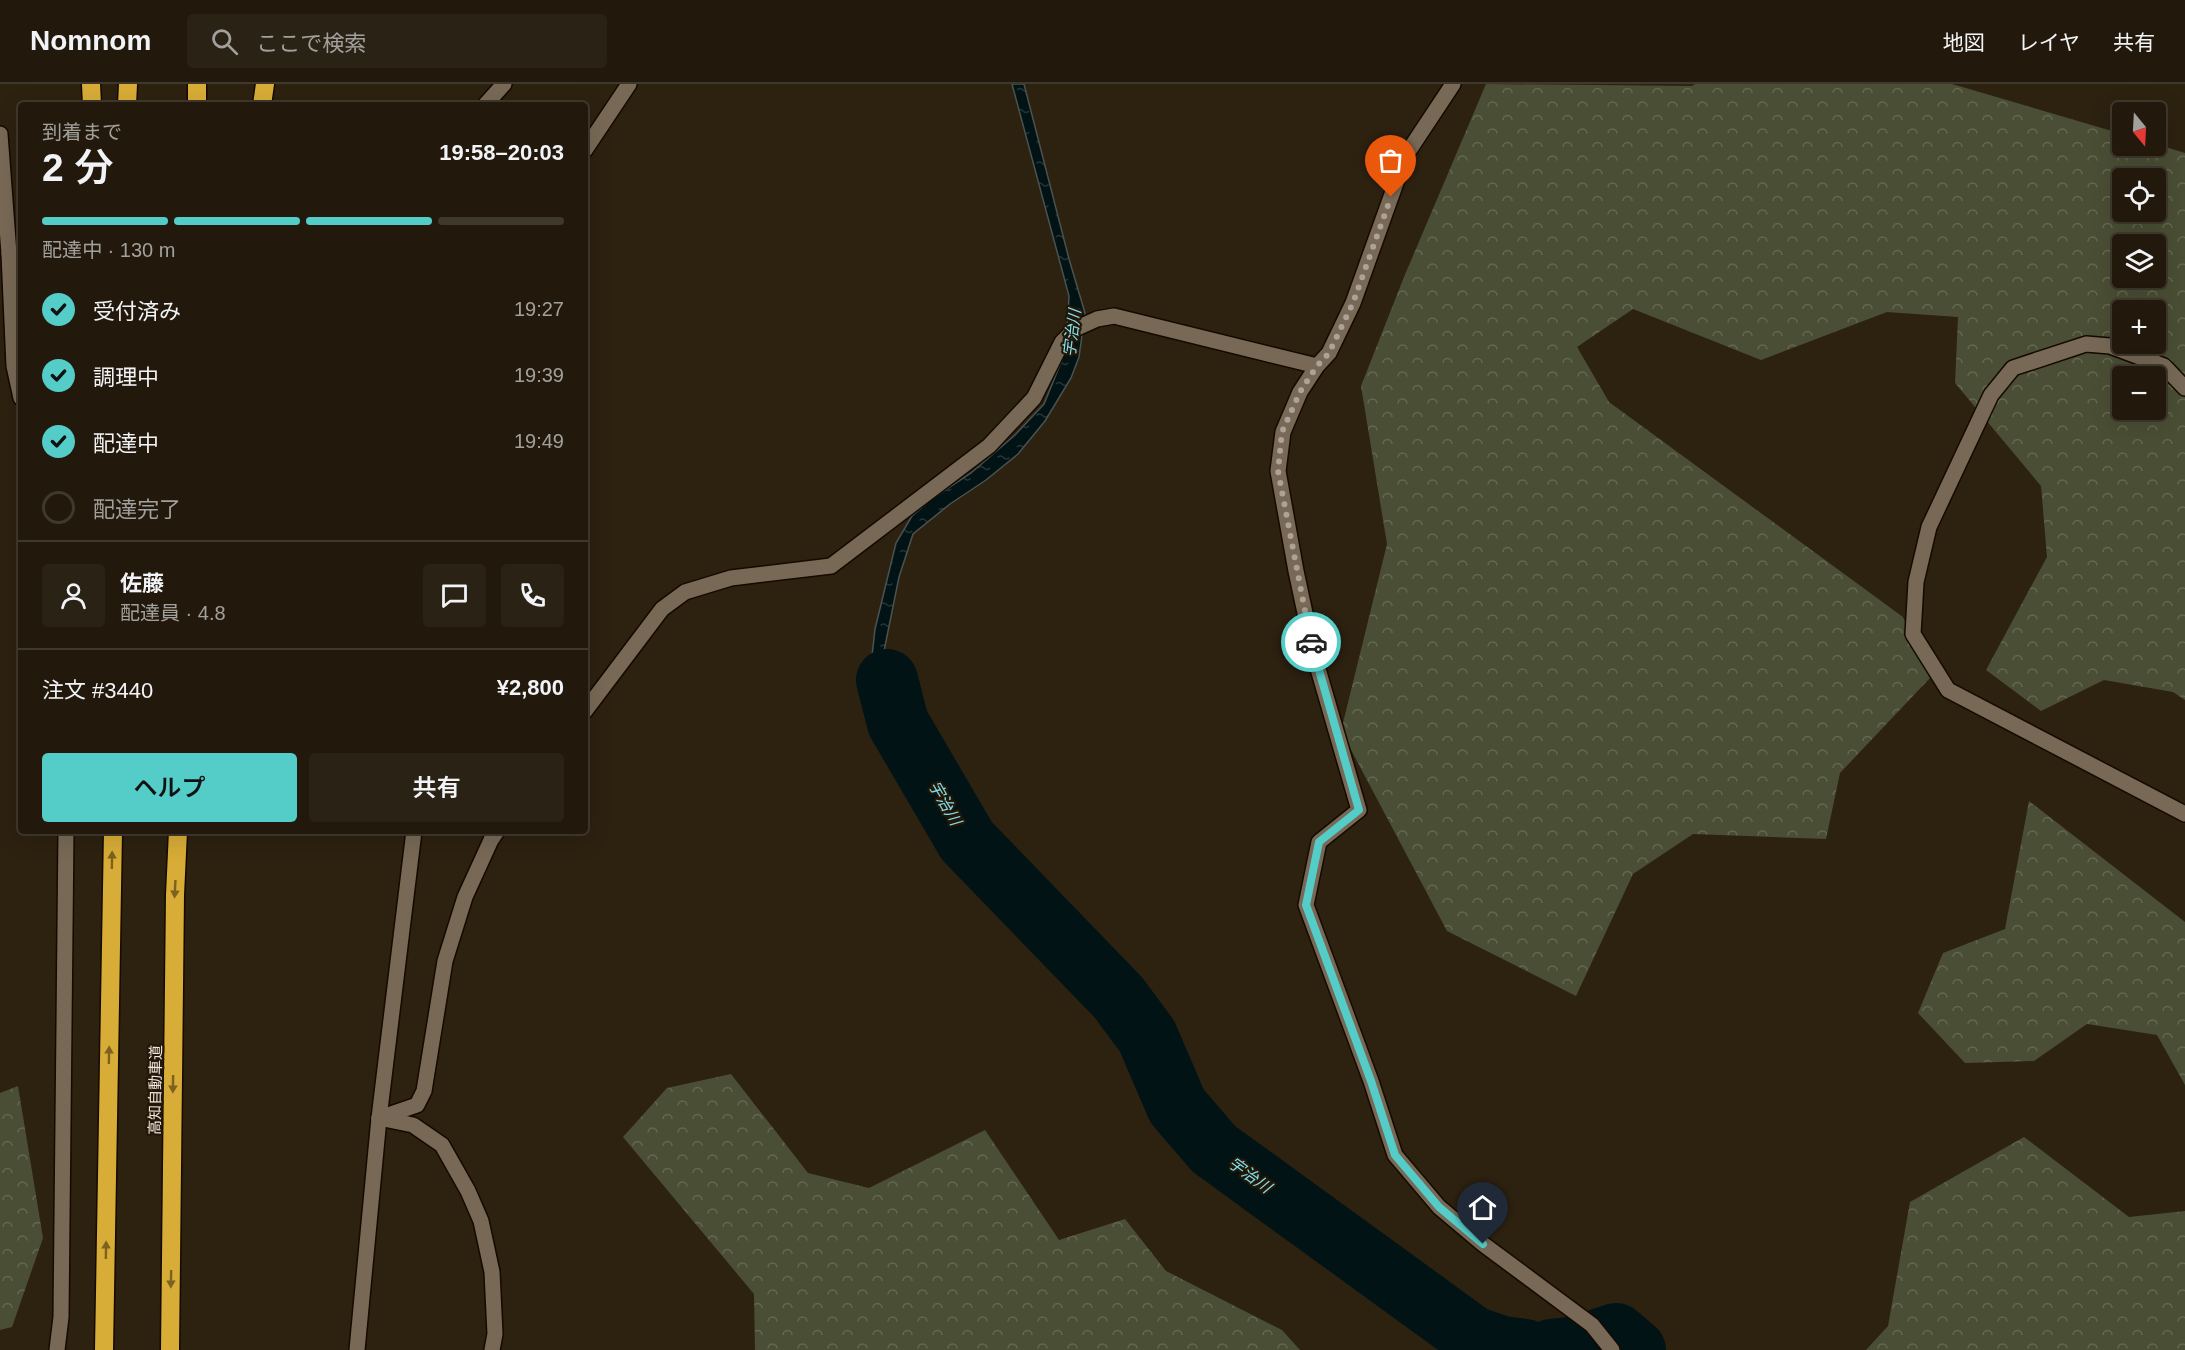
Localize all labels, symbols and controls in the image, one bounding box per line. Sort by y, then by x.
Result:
search box [187,14,607,68]
text: Nomnom [30,25,151,56]
icon: search [208,25,241,58]
text: ここで検索 [256,31,366,56]
text: 地図 [1943,31,1985,54]
text: レイヤ [2018,31,2080,54]
text: 共有 [2113,31,2155,54]
north arrow [2112,102,2166,156]
map controls [2112,102,2166,420]
text: 到着まで [42,121,122,143]
pin [1365,135,1416,197]
text: 19:58–20:03 [439,140,564,165]
icon: bag [1374,144,1407,177]
text: 2 分 [42,146,114,189]
button: locate [2112,168,2166,222]
button: layers [2112,234,2166,288]
text: 配達中 · 130 m [42,239,175,261]
icon: check [42,293,75,326]
text: 19:27 [514,298,564,320]
text: 受付済み [93,299,181,324]
button: + [2112,300,2166,354]
water label: 宇治川 [1061,306,1084,358]
icon: check [42,359,75,392]
text: 19:39 [514,364,564,386]
text: 調理中 [93,365,159,390]
button: − [2112,366,2166,420]
icon: check [42,425,75,458]
text: 19:49 [514,430,564,452]
text: 配達中 [93,431,159,456]
text: 配達完了 [93,497,181,522]
button: person [42,564,105,627]
button: chat [423,564,486,627]
button: phone [501,564,564,627]
text: 佐藤 [120,571,164,596]
text: 配達員 · 4.8 [120,602,226,624]
courier [1281,612,1341,672]
icon: car [1295,626,1328,659]
text: ¥2,800 [497,675,564,700]
text: 注文 #3440 [42,678,153,703]
button: ヘルプ [42,753,297,822]
button: 共有 [309,753,564,822]
water label: 宇治川 [926,778,965,830]
one-way arrow [107,850,117,869]
one-way arrow [171,880,180,899]
one-way arrow [104,1045,114,1064]
street label: 高知自動車道 [146,1045,164,1135]
one-way arrow [168,1075,178,1094]
water label: 宇治川 [1226,1154,1276,1197]
pin [1457,1182,1508,1244]
icon: home [1466,1191,1499,1224]
one-way arrow [101,1240,111,1259]
one-way arrow [166,1270,176,1289]

